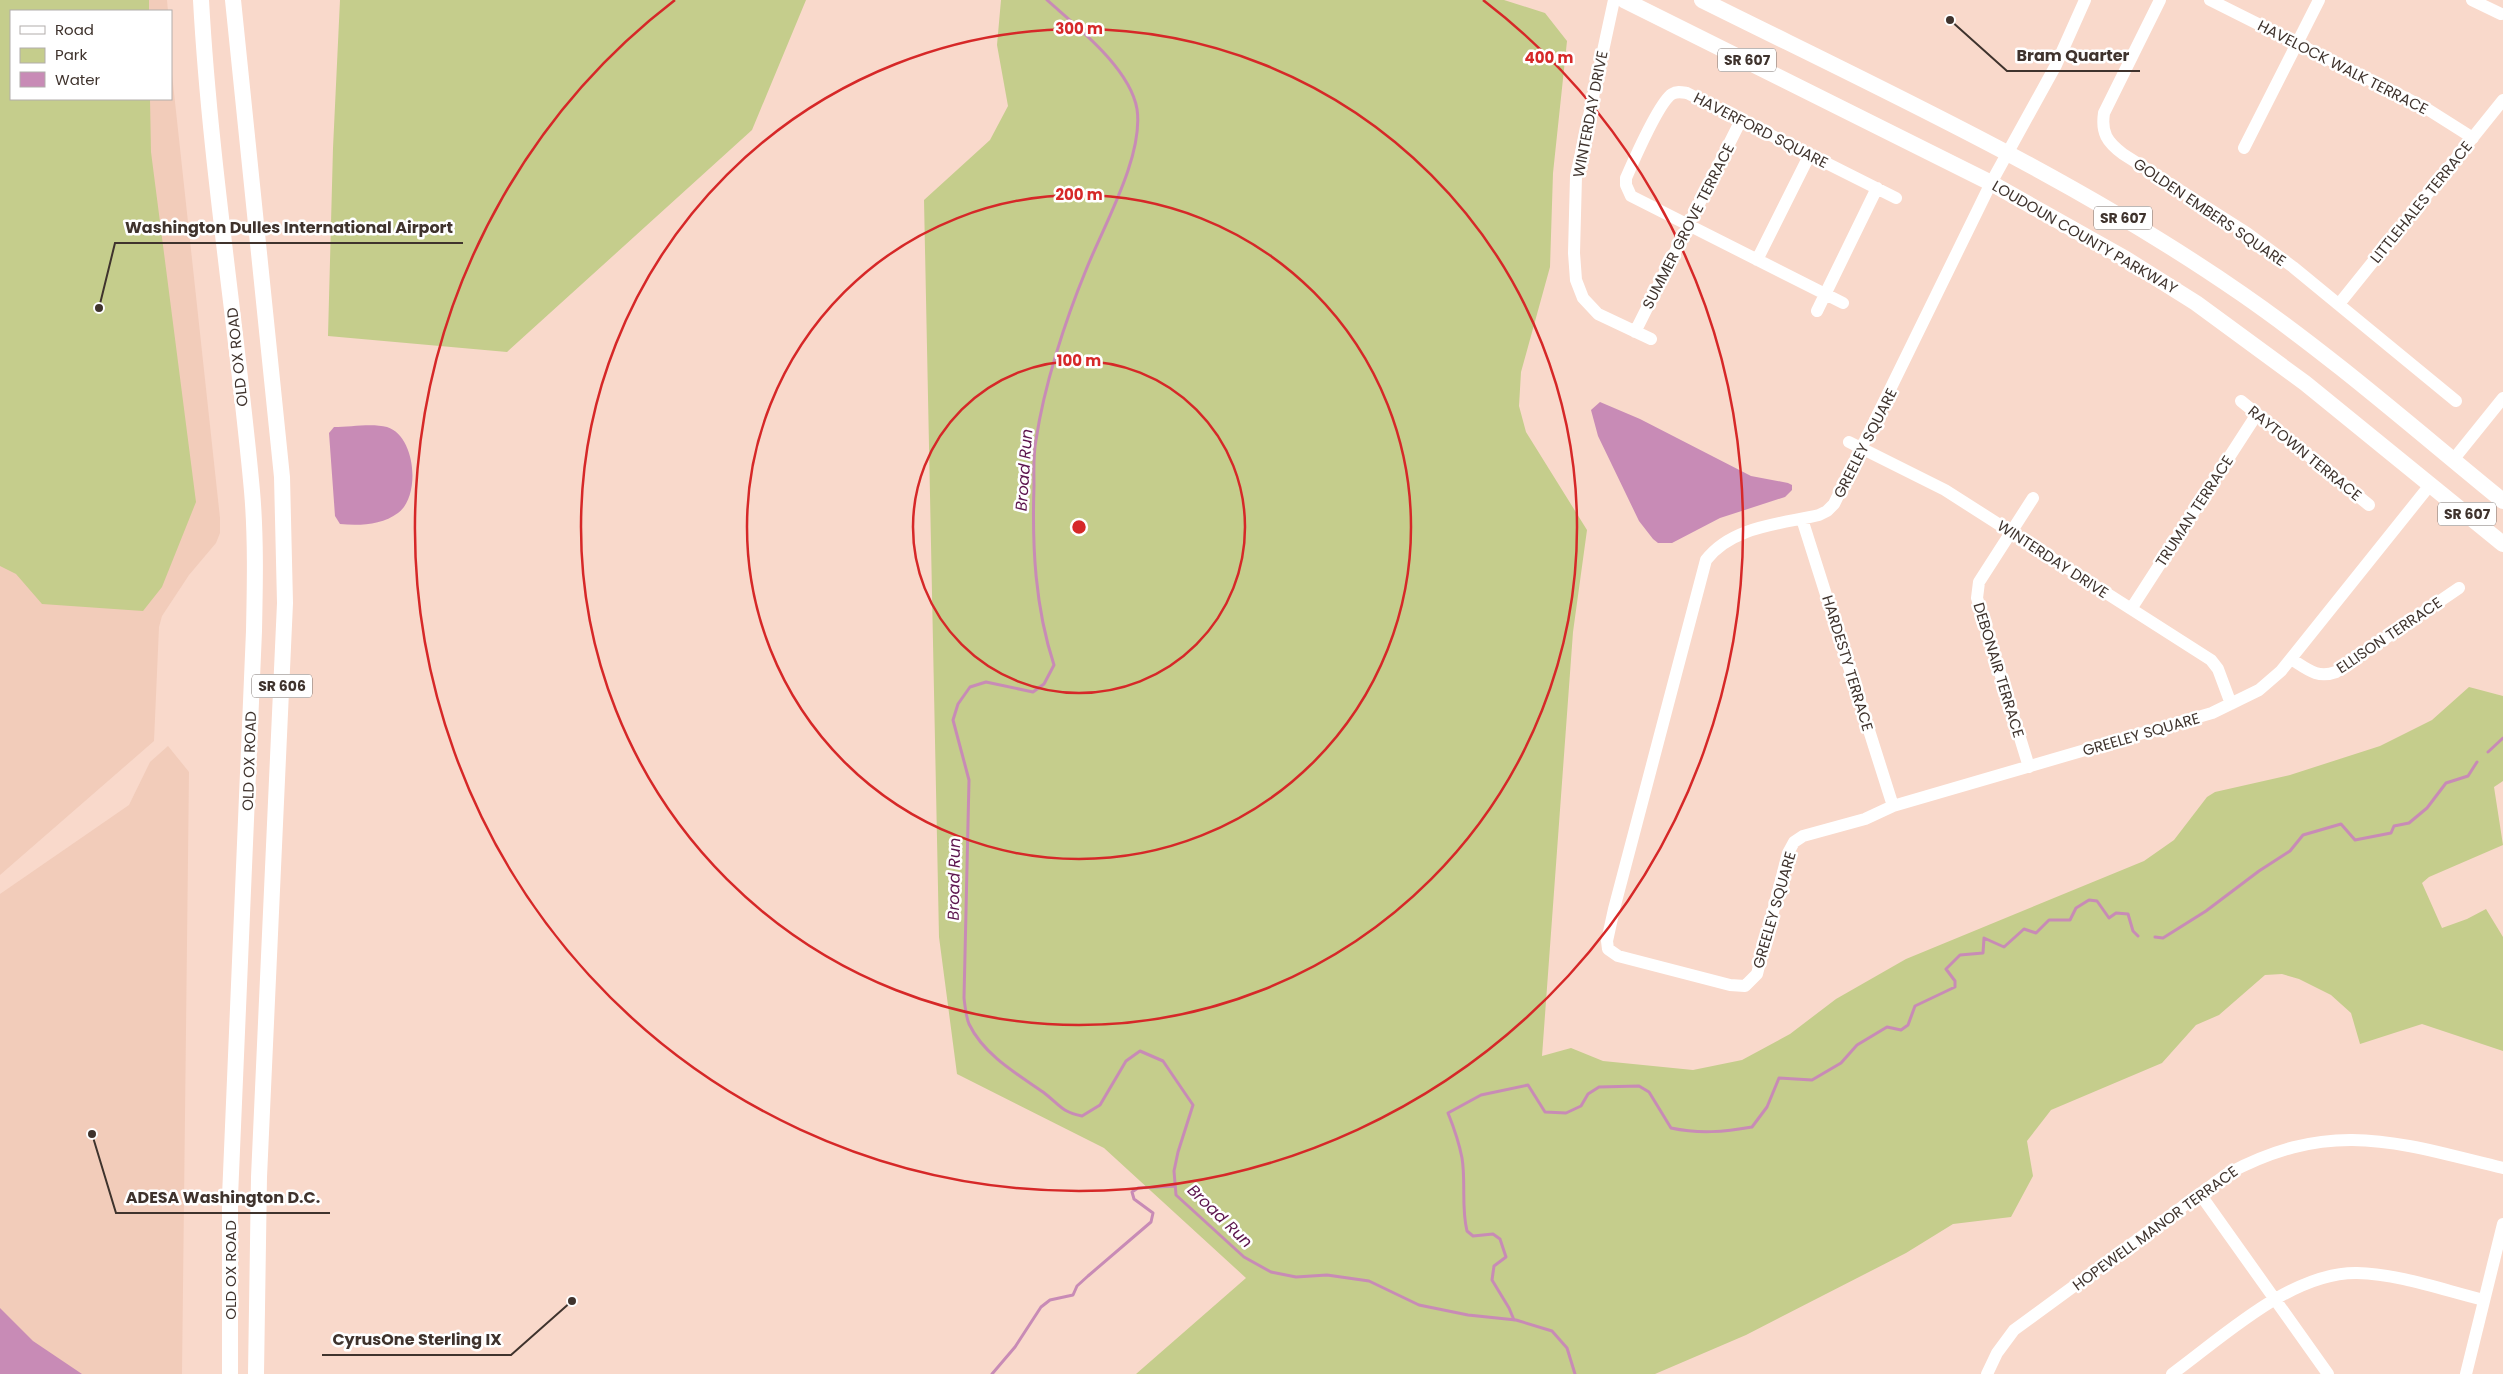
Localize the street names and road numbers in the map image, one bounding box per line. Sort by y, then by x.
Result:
street label: HAVELOCK WALK TERRACE [2254,15,2432,119]
road number: SR 607 [1718,48,1776,72]
street label: WINTERDAY DRIVE [1567,49,1613,179]
street label: HAVERFORD SQUARE [1690,87,1832,173]
street label: LITTLEHALES TERRACE [2365,137,2477,267]
street label: SUMMER GROVE TERRACE [1637,140,1739,312]
street label: GOLDEN EMBERS SQUARE [2130,153,2290,271]
street label: LOUDOUN COUNTY PARKWAY [1988,175,2182,299]
road number: SR 607 [2094,207,2152,230]
street label: OLD OX ROAD [221,306,253,408]
street label: GREELEY SQUARE [1828,384,1902,502]
street label: RAYTOWN TERRACE [2244,401,2366,505]
street label: TRUMAN TERRACE [2150,451,2238,571]
road number: SR 607 [2438,502,2496,526]
street label: WINTERDAY DRIVE [1993,515,2113,603]
street label: HARDESTY TERRACE [1817,592,1879,734]
street label: ELLISON TERRACE [2332,592,2446,678]
street label: DEBONAIR TERRACE [1968,600,2030,740]
road number: SR 606 [252,674,312,698]
street label: GREELEY SQUARE [2080,707,2202,761]
street label: OLD OX ROAD [237,711,261,811]
street label: GREELEY SQUARE [1747,849,1801,971]
street label: HOPEWELL MANOR TERRACE [2068,1161,2242,1295]
street label: OLD OX ROAD [220,1220,241,1320]

